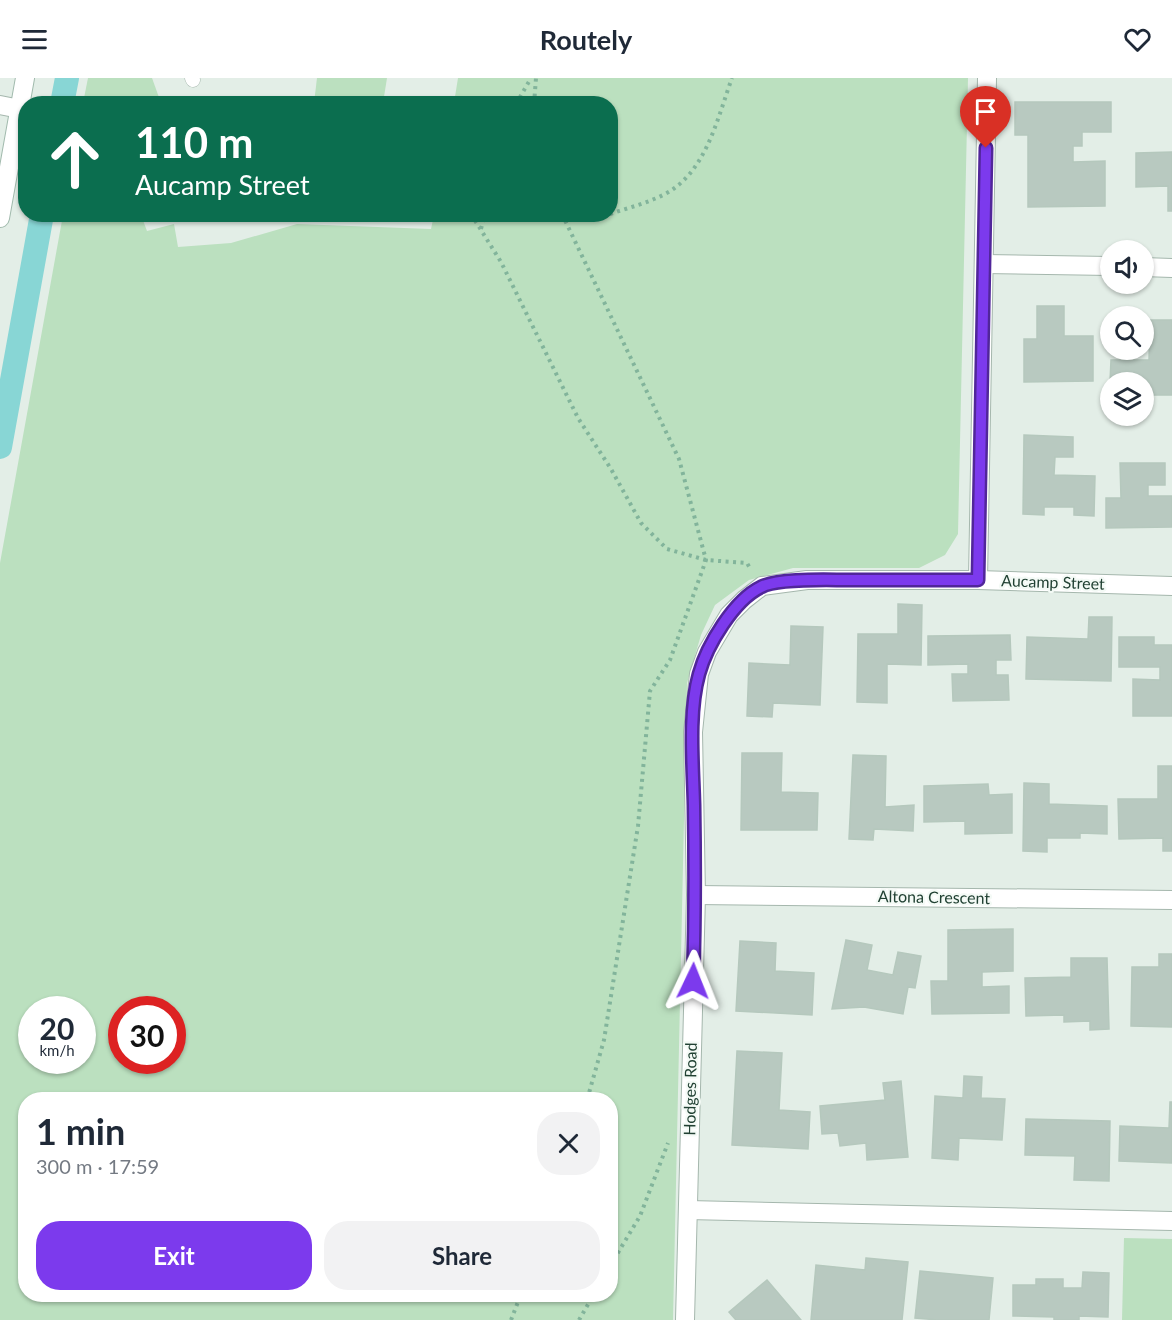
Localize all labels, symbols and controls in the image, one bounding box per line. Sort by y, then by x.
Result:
icon: menu [18,23,51,56]
text: Routely [540,23,632,56]
icon: heart [1121,23,1154,56]
pin [960,86,1011,148]
icon: arrive [969,95,1002,128]
text: 110 m [135,117,253,167]
icon: ahead [36,120,114,198]
text: Aucamp Street [135,168,310,201]
map controls [1100,240,1154,426]
button: sound [1100,240,1154,294]
button: search [1100,306,1154,360]
button: layers [1100,372,1154,426]
street label: Aucamp Street [1001,570,1105,593]
street label: Altona Crescent [878,886,991,907]
position arrow [661,949,725,1013]
speed limit sign: 30 [108,996,186,1074]
text: 20 [40,1010,74,1046]
text: km/h [39,1041,75,1059]
street label: Hodges Road [679,1042,700,1136]
text: 1 min [36,1109,125,1153]
button: close [537,1112,600,1175]
text: 300 m · 17:59 [36,1154,159,1178]
button: Exit [36,1221,312,1290]
button: Share [324,1221,600,1290]

